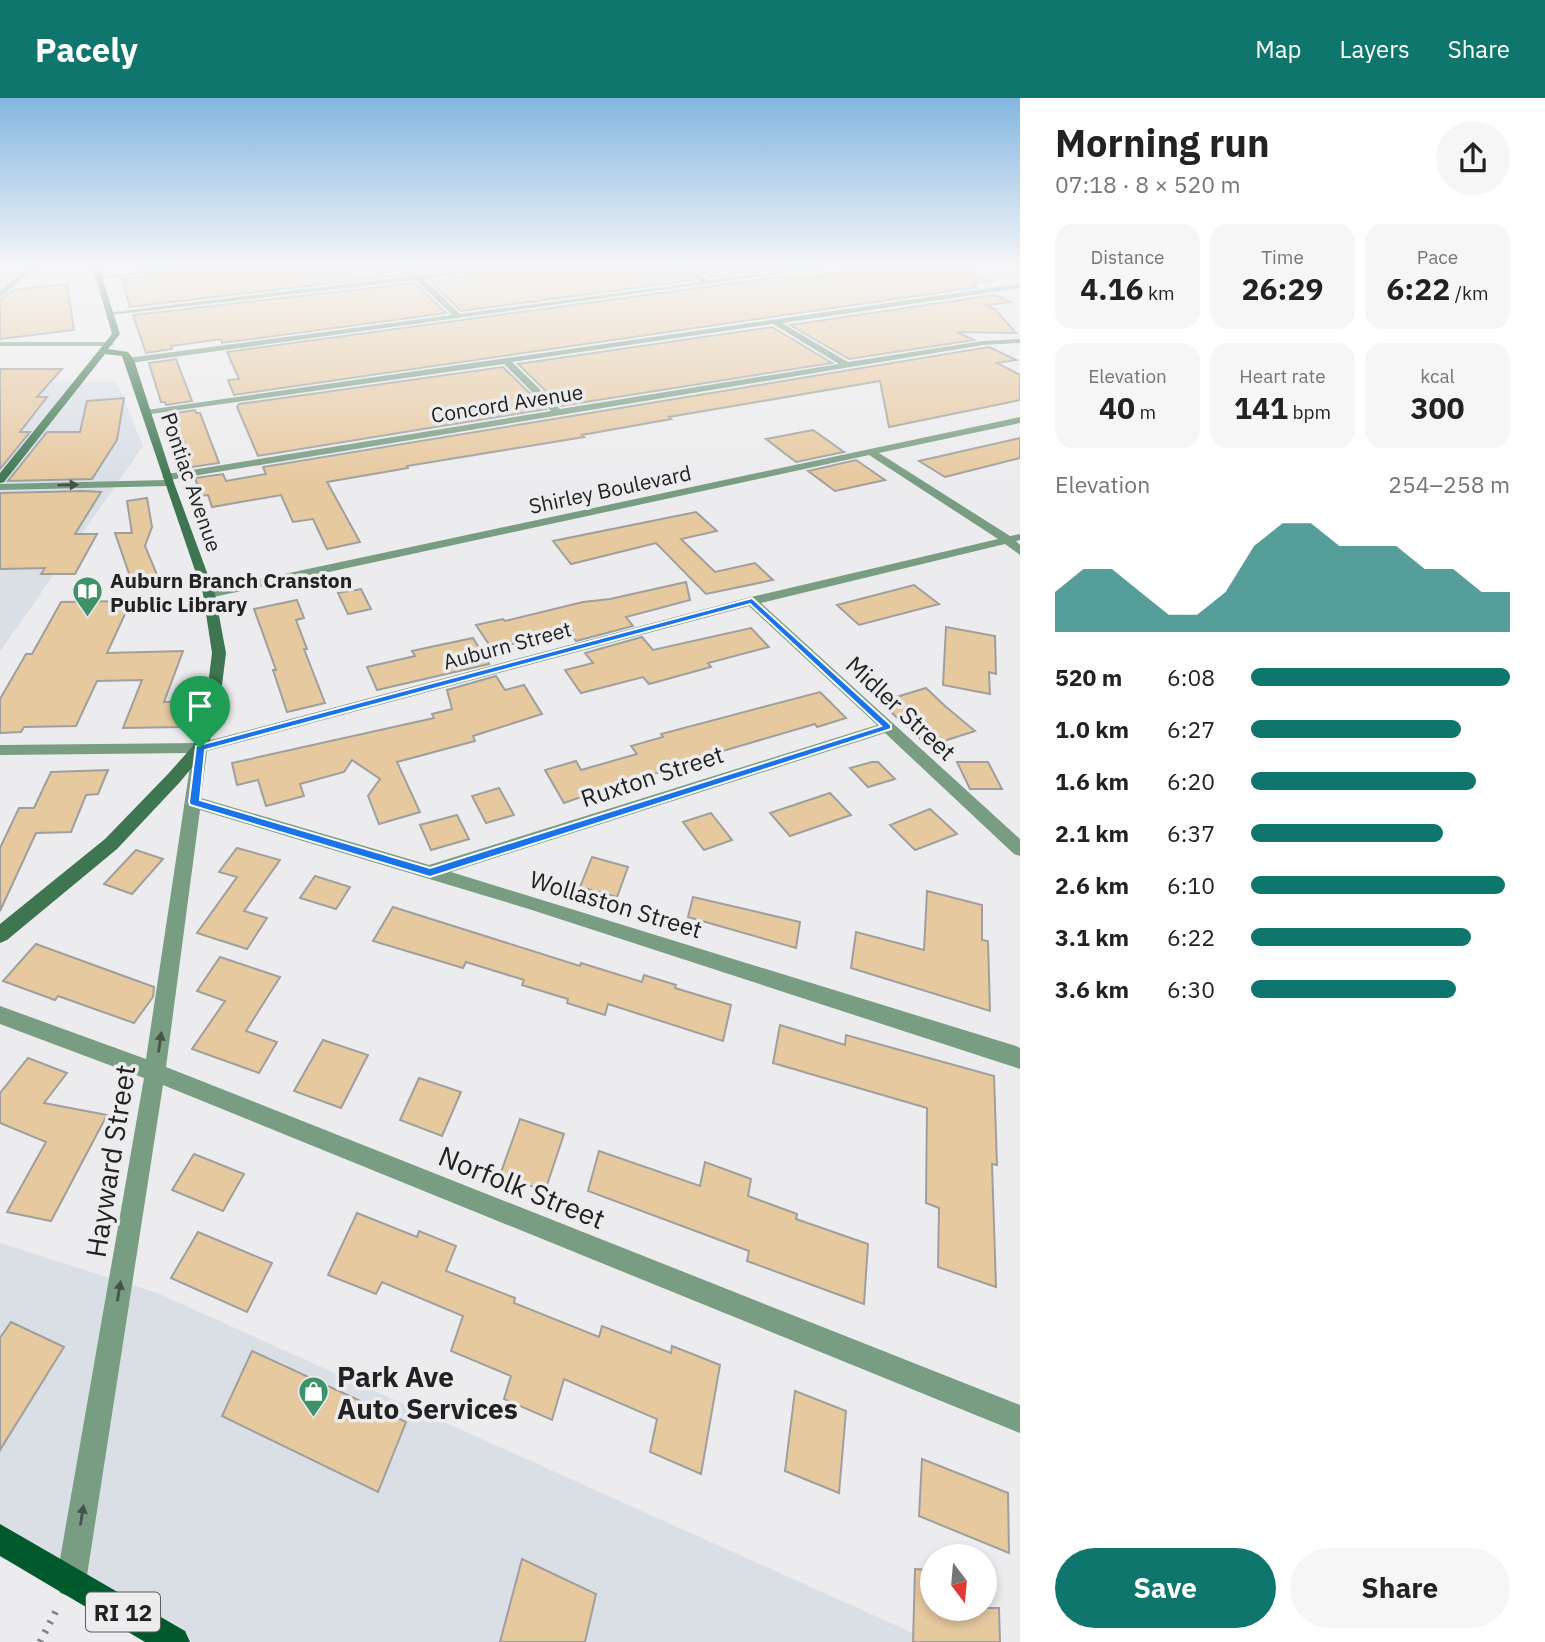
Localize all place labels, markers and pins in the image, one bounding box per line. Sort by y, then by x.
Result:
place label: Auburn Branch Cranston Public Library [110,566,352,618]
library icon: Auburn Branch Cranston Public Library [70,575,104,619]
pin [170,676,230,748]
place label: Park Ave Auto Services [337,1358,518,1427]
shop icon: Park Ave Auto Services [297,1375,331,1419]

